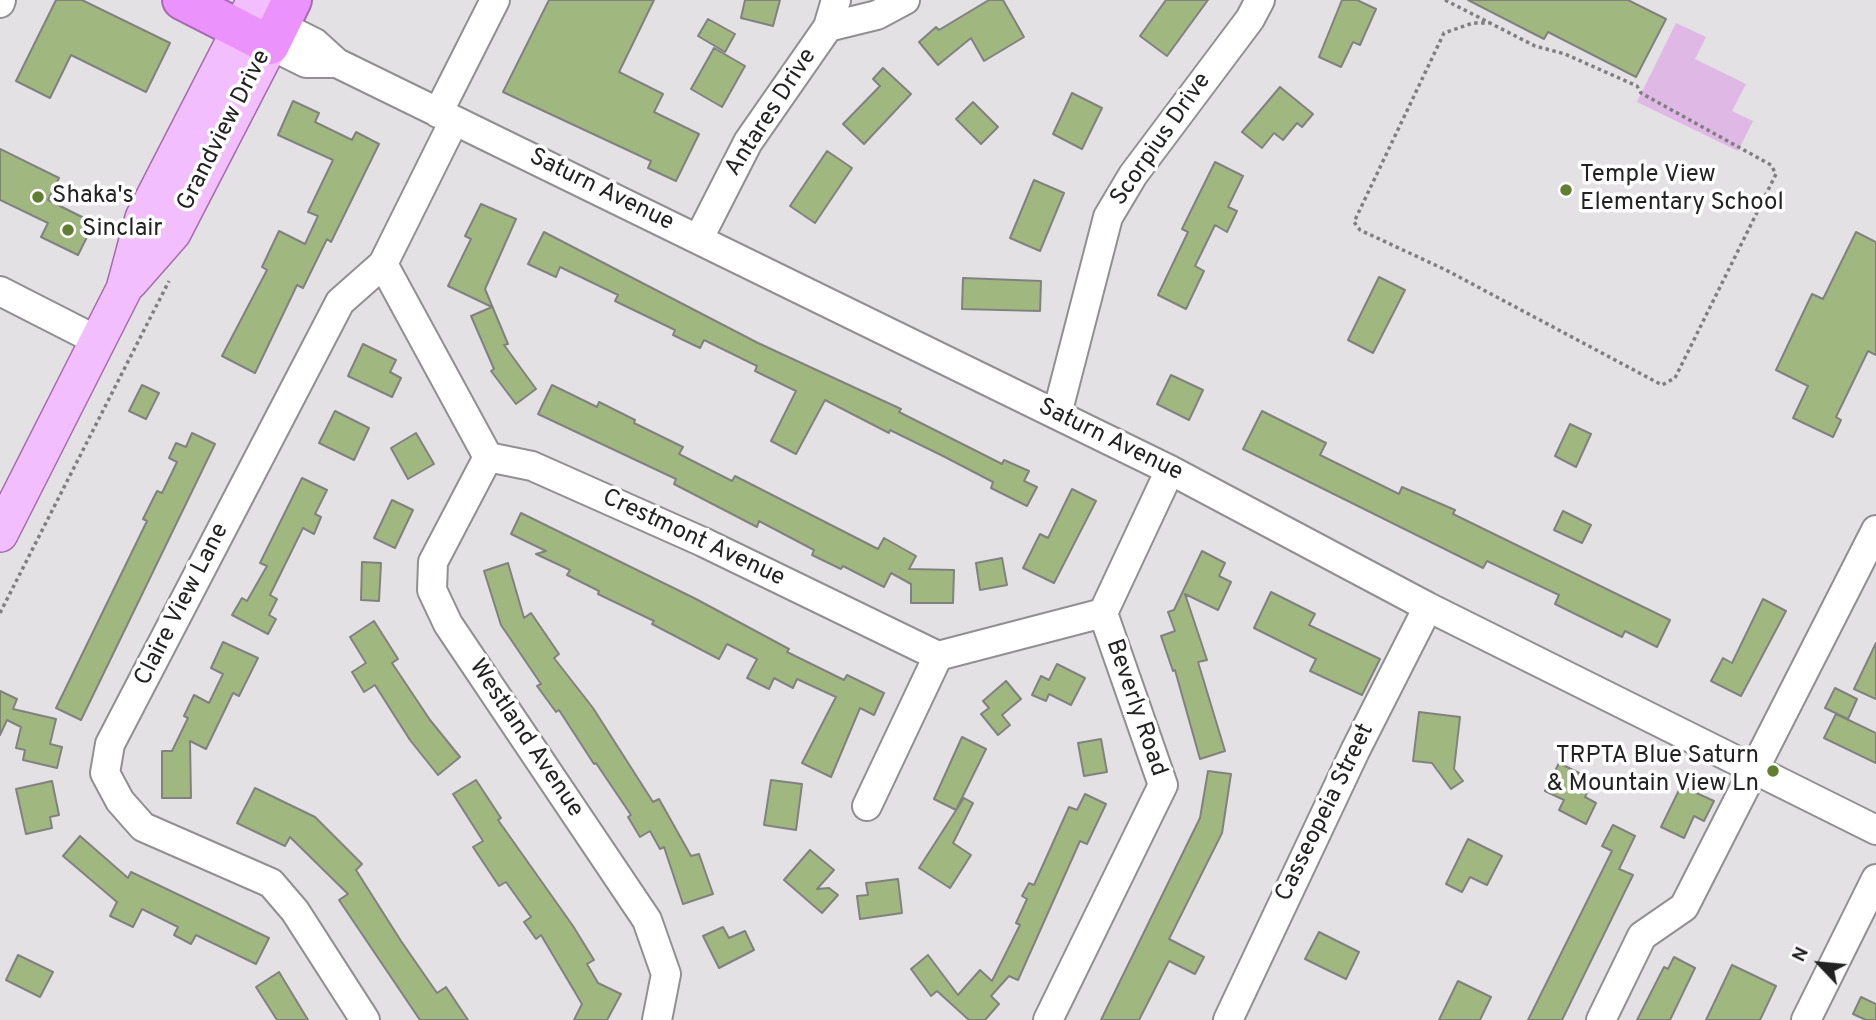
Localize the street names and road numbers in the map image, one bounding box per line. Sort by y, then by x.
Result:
street label: Antares Drive [720,44,824,182]
street label: Grandview Drive [172,46,278,216]
street label: Scorpius Drive [1106,68,1218,212]
street label: Saturn Avenue [524,144,678,238]
street label: Saturn Avenue [1033,394,1187,488]
street label: Crestmont Avenue [597,484,789,594]
street label: Claire View Lane [130,519,236,691]
street label: Beverly Road [1098,636,1172,780]
street label: Westland Avenue [461,655,589,823]
street label: Casseopeia Street [1270,719,1382,907]

